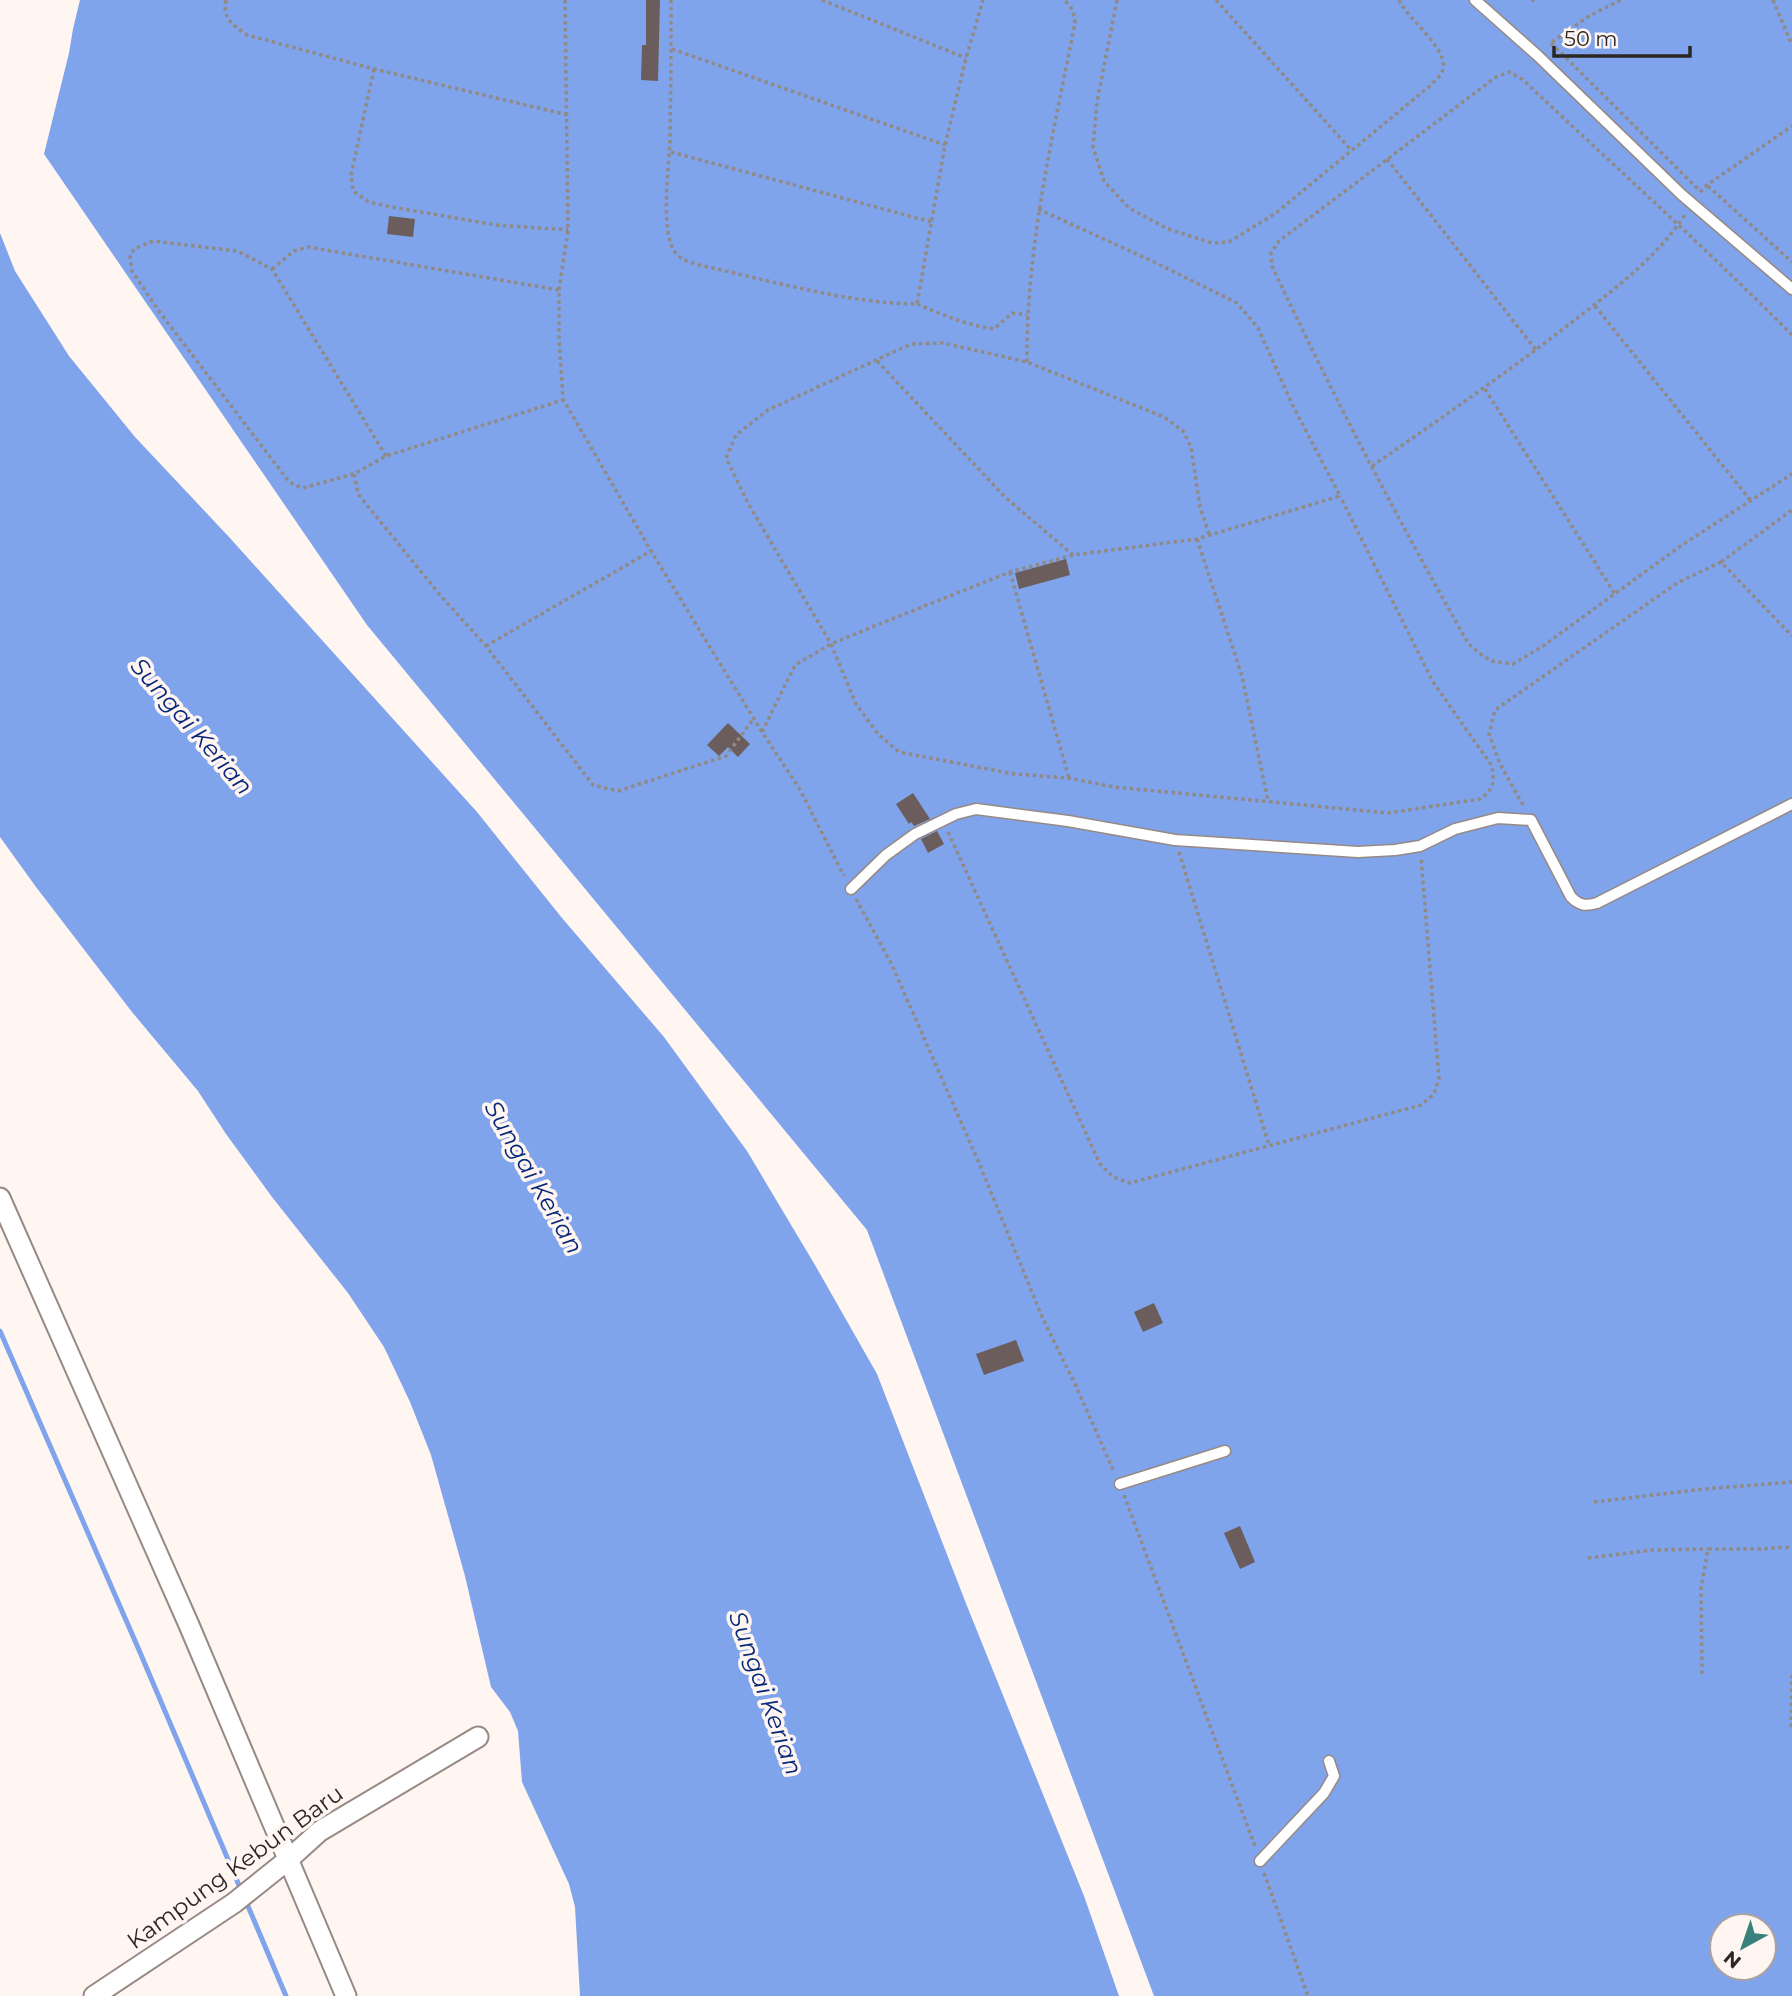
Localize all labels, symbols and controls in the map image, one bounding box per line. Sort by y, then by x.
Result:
scale bar [1554,14,1690,58]
text: 50 m [1564,26,1618,51]
water label: Sungai Kerian [125,652,259,800]
water label: Sungai Kerian [478,1095,590,1259]
water label: Sungai Kerian [723,1607,809,1779]
street label: Kampung Kebun Baru [121,1779,349,1955]
north arrow [1708,1912,1778,1982]
text: N [1719,1946,1746,1973]

